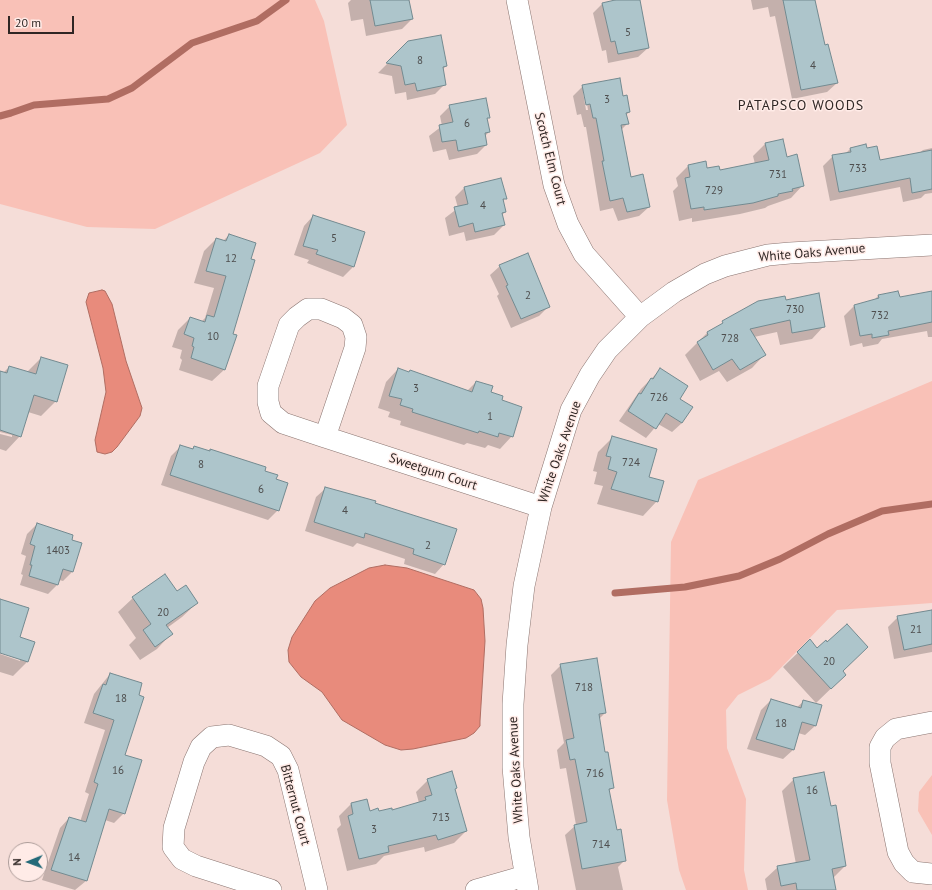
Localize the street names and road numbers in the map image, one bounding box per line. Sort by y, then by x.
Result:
street label: Scotch Elm Court [531,111,569,207]
street label: White Oaks Avenue [758,241,866,265]
street label: White Oaks Avenue [535,399,585,505]
street label: Sweetgum Court [387,450,479,494]
street label: White Oaks Avenue [505,716,527,824]
street label: Bitternut Court [277,763,313,847]

